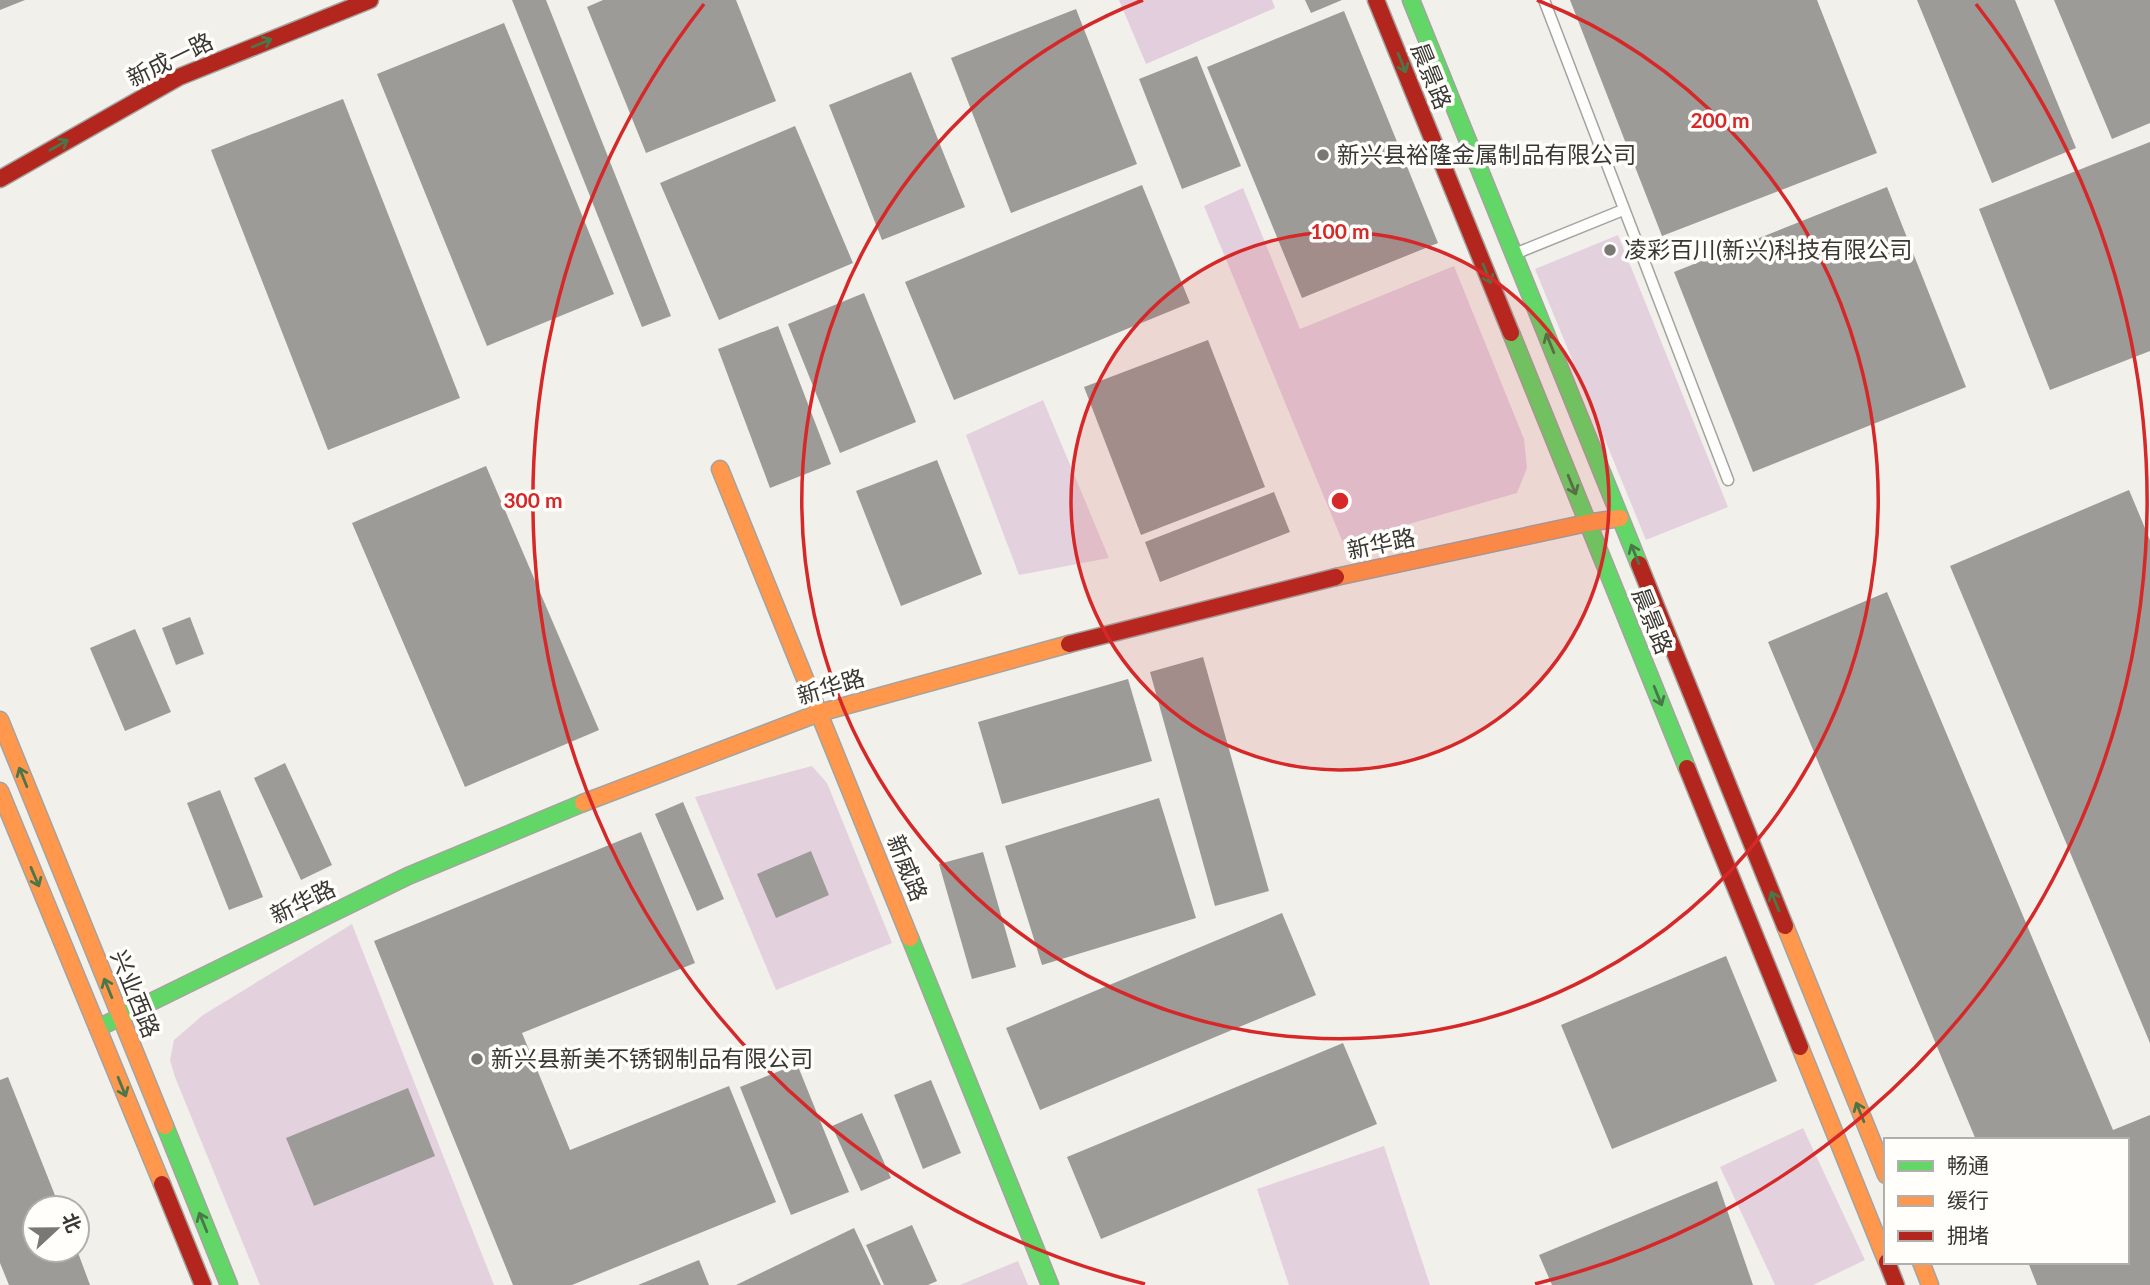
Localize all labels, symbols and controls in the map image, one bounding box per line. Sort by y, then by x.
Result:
street label: 新成一路 [122,26,217,92]
one-way arrow [251,36,272,49]
street label: 晨景路 [1406,38,1458,113]
one-way arrow [1396,52,1409,74]
text: 200 m [1690,107,1750,132]
one-way arrow [49,138,69,152]
place label: 新兴县裕隆金属制品有限公司 [1337,140,1636,168]
marker: 新兴县裕隆金属制品有限公司 [1315,147,1331,163]
text: 100 m [1310,218,1370,243]
place label: 凌彩百川(新兴)科技有限公司 [1624,235,1912,263]
marker: 凌彩百川(新兴)科技有限公司 [1602,242,1618,258]
one-way arrow [1481,263,1494,285]
one-way arrow [1542,332,1555,354]
one-way arrow [1567,474,1580,495]
text: 300 m [503,487,563,512]
centre of rings [1328,489,1352,513]
street label: 新华路 [1344,522,1417,564]
one-way arrow [1628,543,1641,565]
street label: 晨景路 [1627,583,1679,658]
street label: 新华路 [794,663,868,710]
one-way arrow [1652,685,1665,706]
one-way arrow [16,767,29,789]
street label: 新威路 [882,830,934,905]
one-way arrow [30,866,43,887]
street label: 新华路 [265,873,340,929]
one-way arrow [1768,891,1781,912]
street label: 兴业西路 [106,946,166,1042]
one-way arrow [101,978,114,1000]
place label: 新兴县新美不锈钢制品有限公司 [491,1044,813,1072]
marker: 新兴县新美不锈钢制品有限公司 [469,1051,485,1067]
one-way arrow [117,1076,130,1098]
one-way arrow [1853,1101,1866,1123]
legend [1884,1138,2129,1264]
text: 畅通 [1947,1152,1989,1177]
text: 缓行 [1947,1187,1989,1212]
north arrow [21,1194,91,1264]
text: 北 [58,1209,86,1236]
one-way arrow [195,1211,208,1233]
text: 拥堵 [1947,1222,1989,1247]

